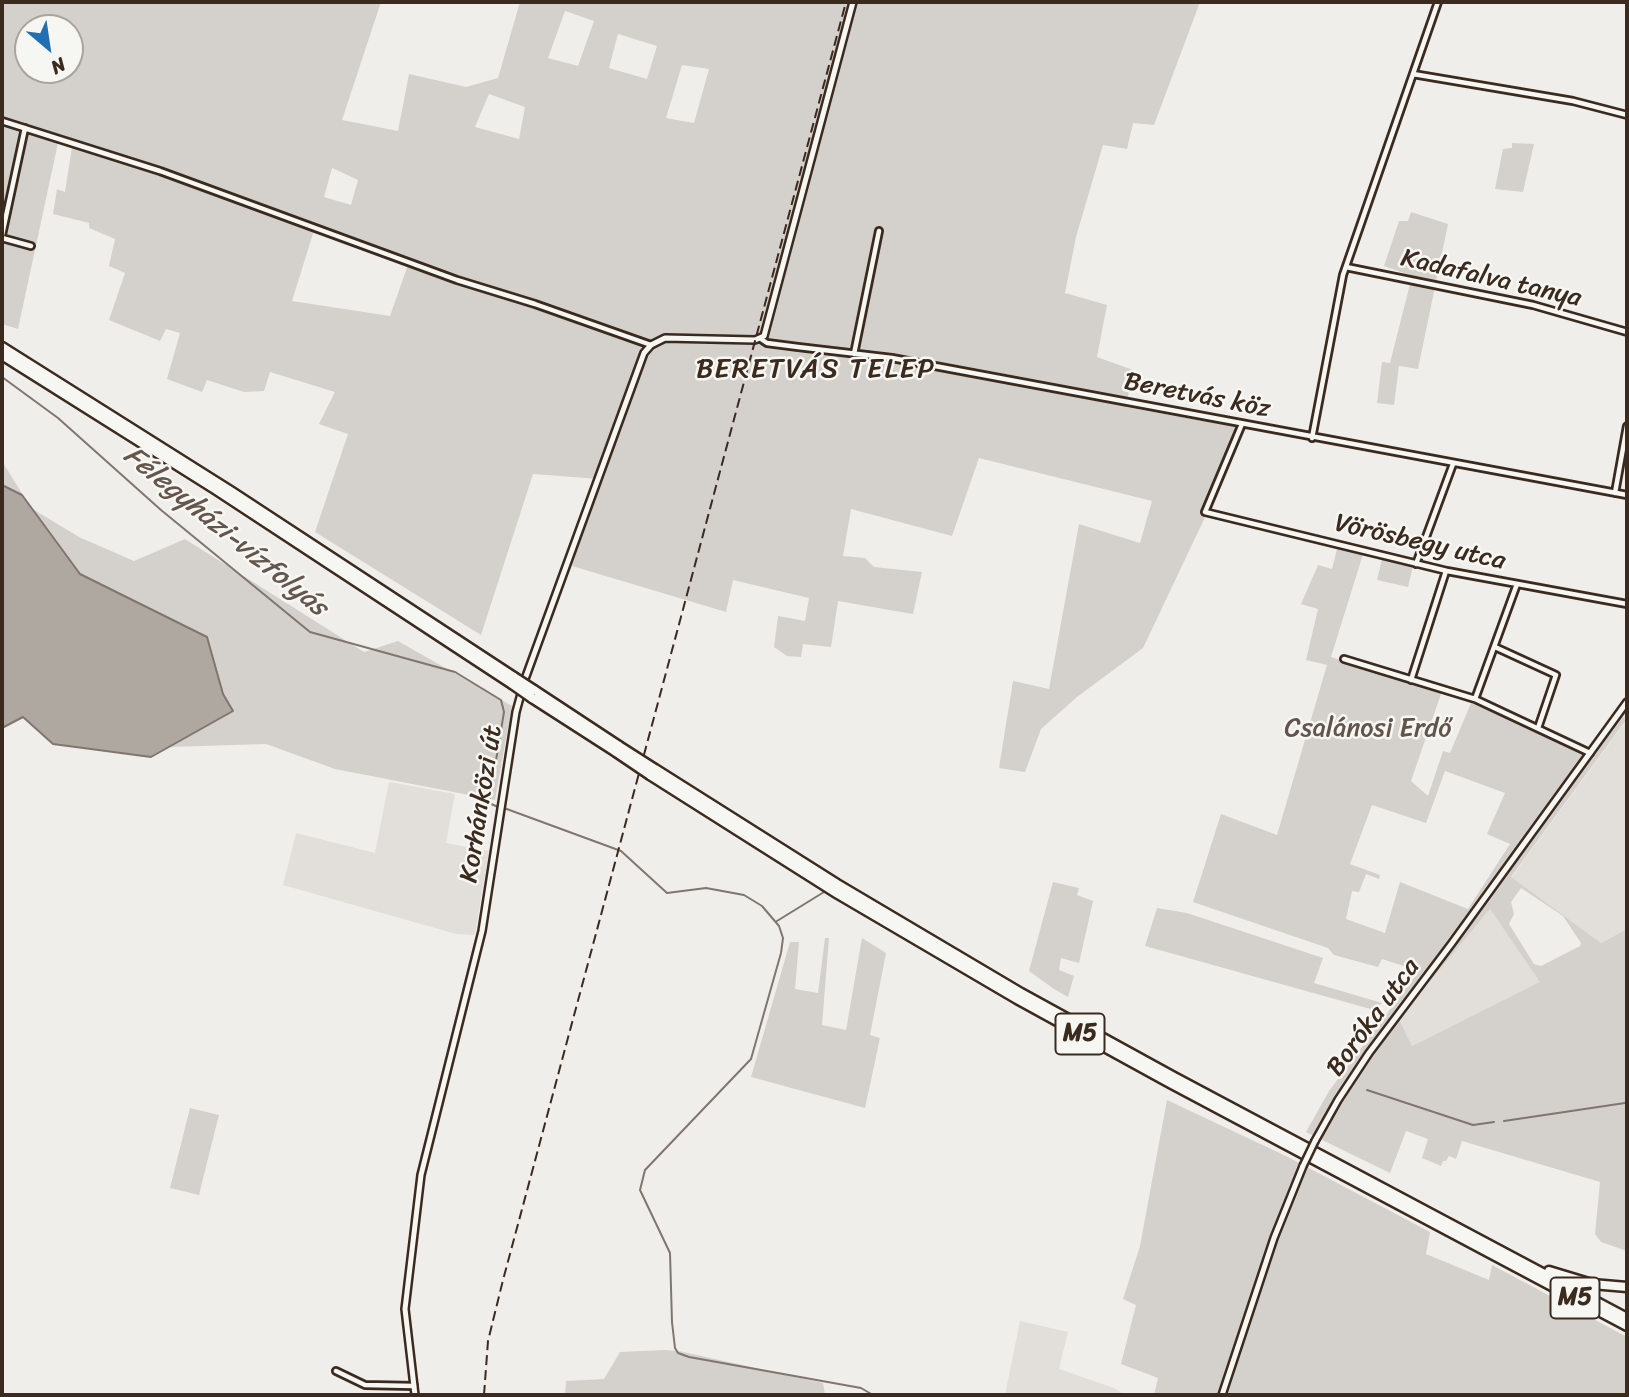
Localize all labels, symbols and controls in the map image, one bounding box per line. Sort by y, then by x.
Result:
north arrow [14,14,84,84]
text: N [45,48,72,84]
street label: Kadafalva tanya [1398,243,1584,315]
district label: BERETVÁS TELEP [699,353,933,387]
street label: Beretvás köz [1121,367,1273,425]
water label: Félegyházi-vízfolyás [116,439,334,625]
street label: Vörösbegy utca [1332,508,1508,578]
park label: Csalánosi Erdő [1285,713,1451,745]
street label: Korhánközi út [454,723,510,885]
street label: Boróka utca [1321,953,1427,1083]
road number: M5 [1056,1014,1104,1054]
road number: M5 [1550,1278,1600,1318]

